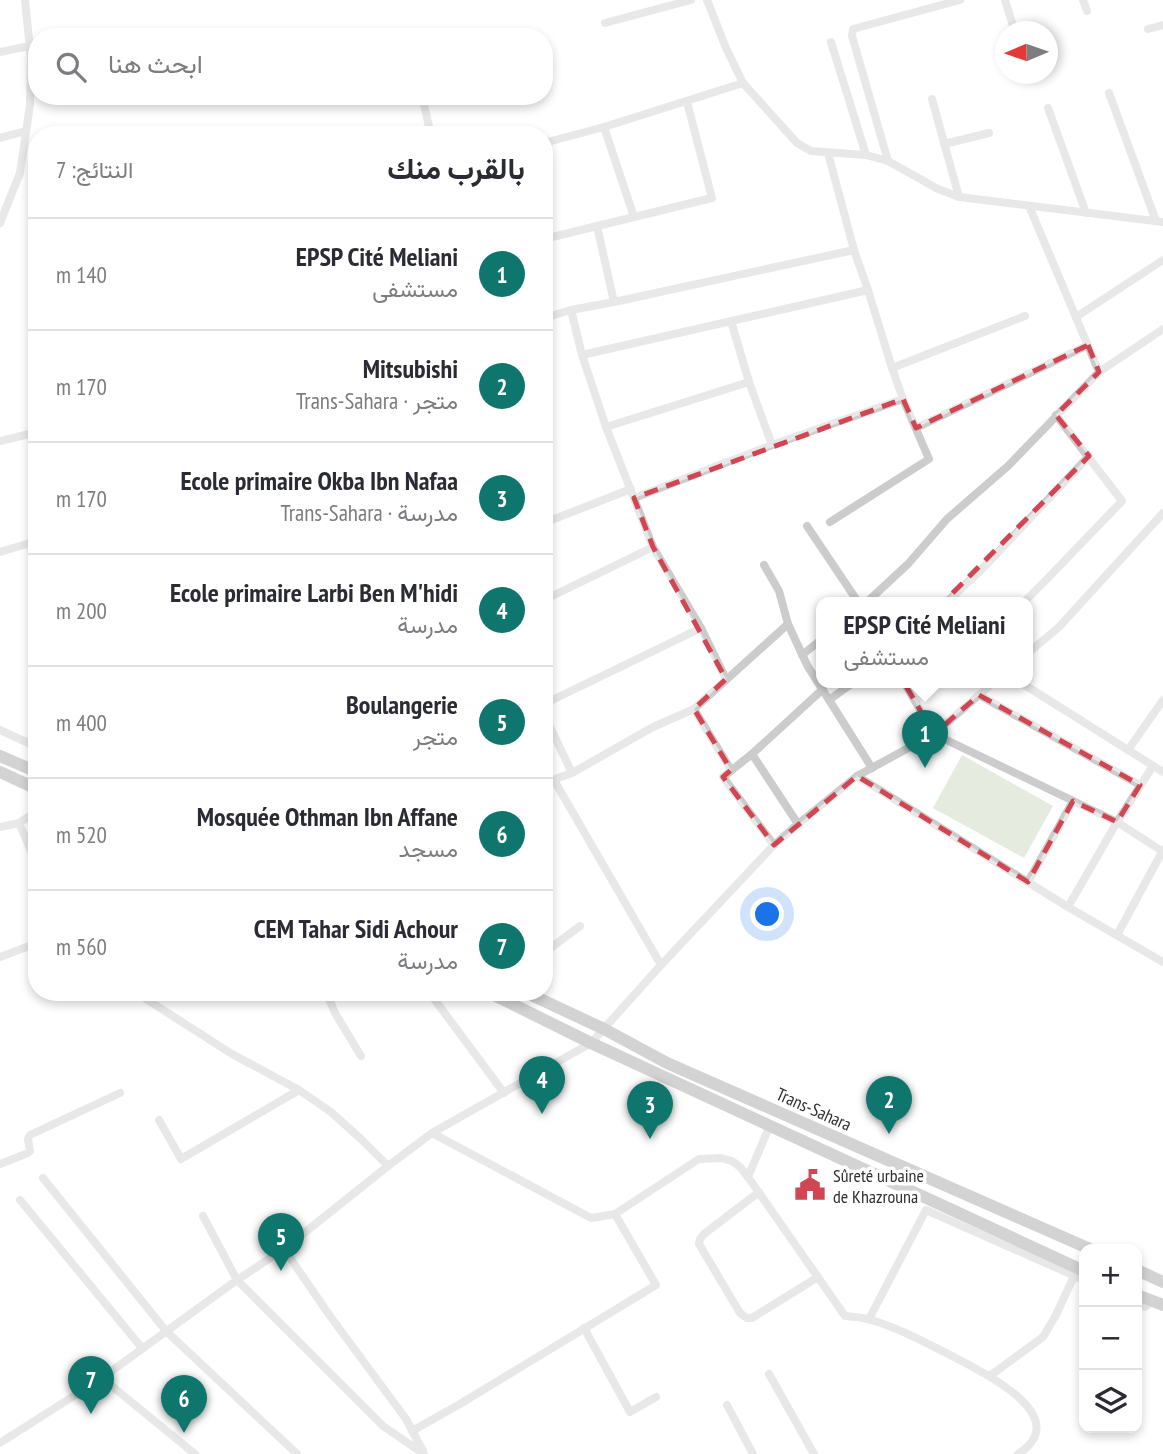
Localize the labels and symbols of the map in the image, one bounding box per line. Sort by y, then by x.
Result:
north arrow [995,21,1058,84]
pin: 1 [902,710,948,768]
your location [750,897,784,931]
pin: 4 [519,1056,565,1114]
pin: 2 [866,1076,912,1134]
pin: 3 [627,1081,673,1139]
street label: Trans-Sahara [773,1082,855,1136]
place label: Sûreté urbaine de Khazrouna [833,1164,924,1208]
public building icon: Sûreté urbaine de Khazrouna [793,1168,827,1202]
pin: 5 [258,1213,304,1271]
pin: 7 [68,1356,114,1414]
pin: 6 [161,1375,207,1433]

